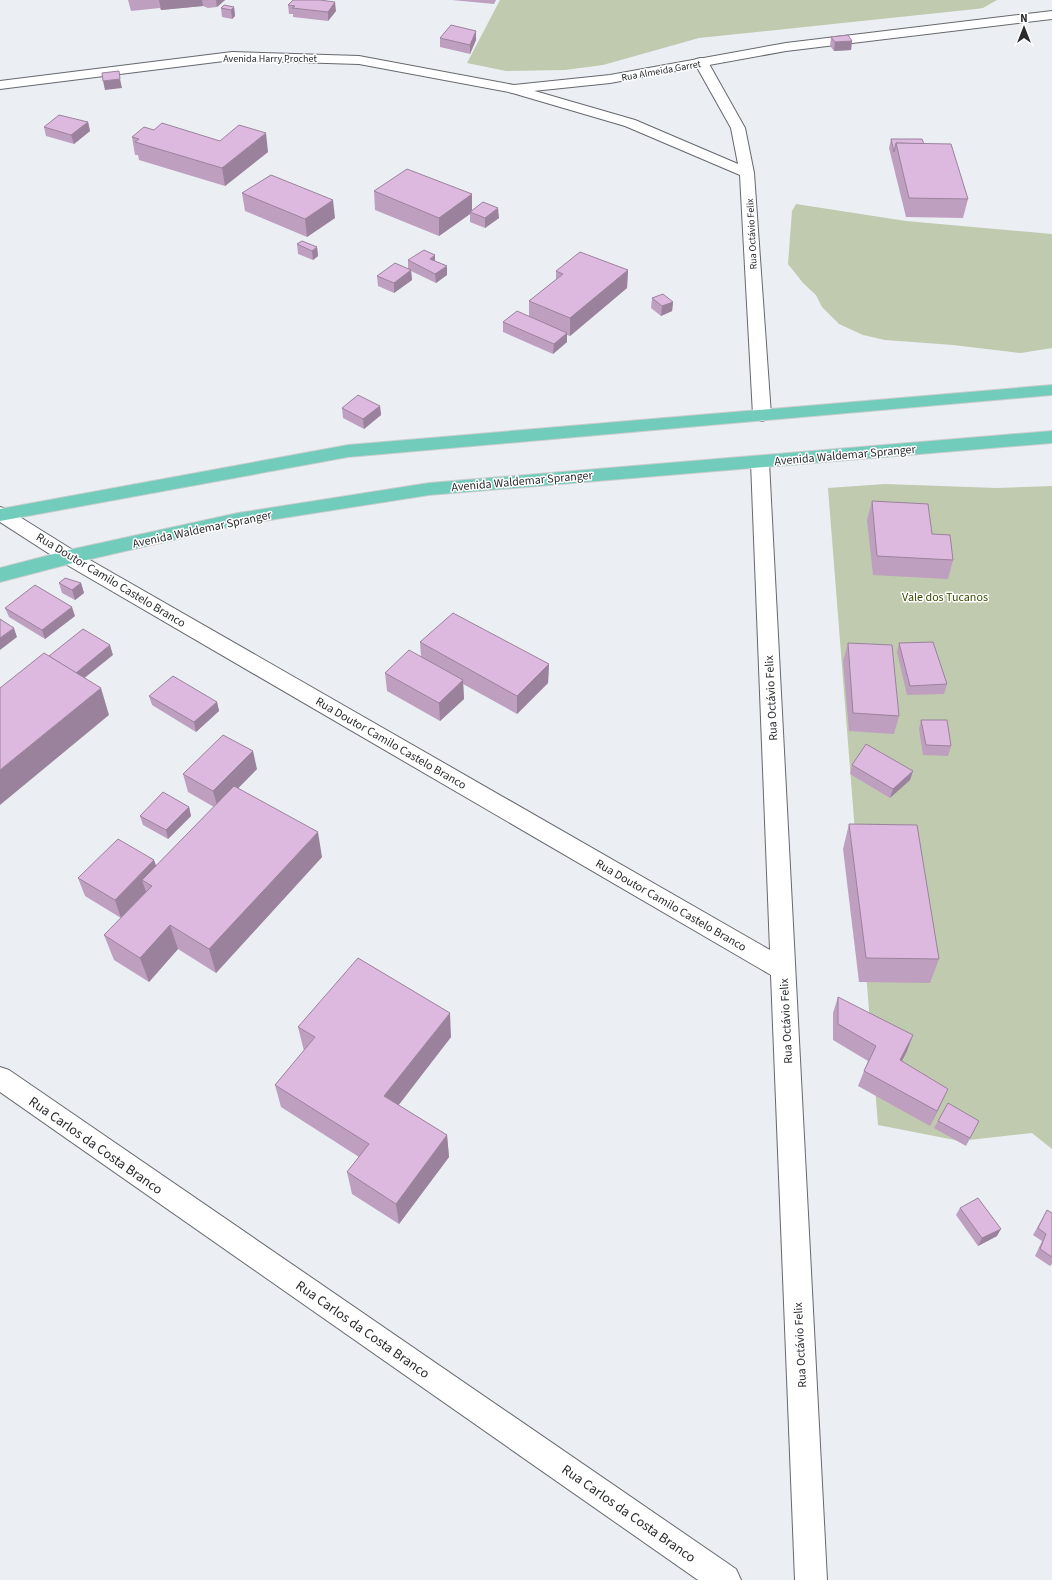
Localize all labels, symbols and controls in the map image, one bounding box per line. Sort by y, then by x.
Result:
north arrow [1004,8,1044,48]
text: N [1020,11,1028,26]
street label: Avenida Harry Prochet [223,52,317,66]
street label: Rua Almeida Garret [620,57,703,85]
street label: Rua Octávio Felix [743,197,761,270]
street label: Avenida Waldemar Spranger [774,441,917,470]
street label: Avenida Waldemar Spranger [451,467,594,496]
street label: Avenida Waldemar Spranger [131,506,274,553]
street label: Rua Doutor Camilo Castelo Branco [33,529,189,632]
park label: Vale dos Tucanos [902,589,988,606]
street label: Rua Octávio Felix [761,654,782,741]
street label: Rua Doutor Camilo Castelo Branco [312,693,469,794]
street label: Rua Doutor Camilo Castelo Branco [592,855,749,956]
street label: Rua Octávio Felix [776,977,797,1064]
street label: Rua Carlos da Costa Branco [24,1092,166,1200]
street label: Rua Carlos da Costa Branco [291,1276,433,1384]
street label: Rua Octávio Felix [790,1301,811,1388]
street label: Rua Carlos da Costa Branco [557,1460,699,1568]

